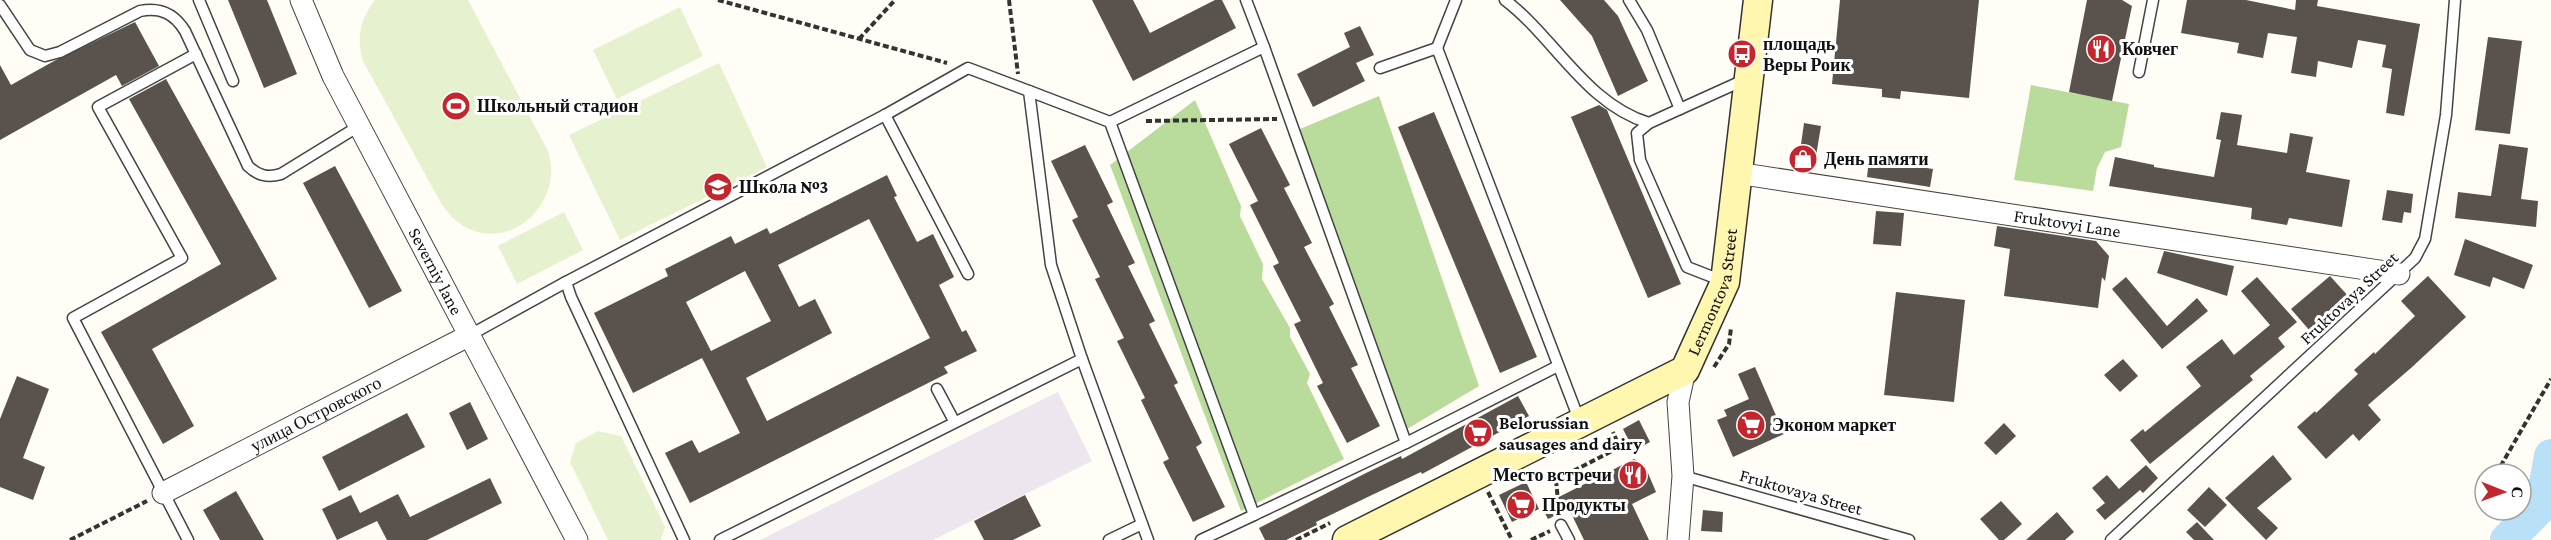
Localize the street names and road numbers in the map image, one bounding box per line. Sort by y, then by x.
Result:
street label: Fruktovyi Lane [2012,205,2122,241]
street label: Severniy lane [405,224,467,318]
street label: Lermontova Street [1683,227,1741,359]
street label: Fruktovaya Street [2296,247,2403,348]
street label: улица Островского [247,372,385,456]
street label: Fruktovaya Street [1737,465,1866,519]

